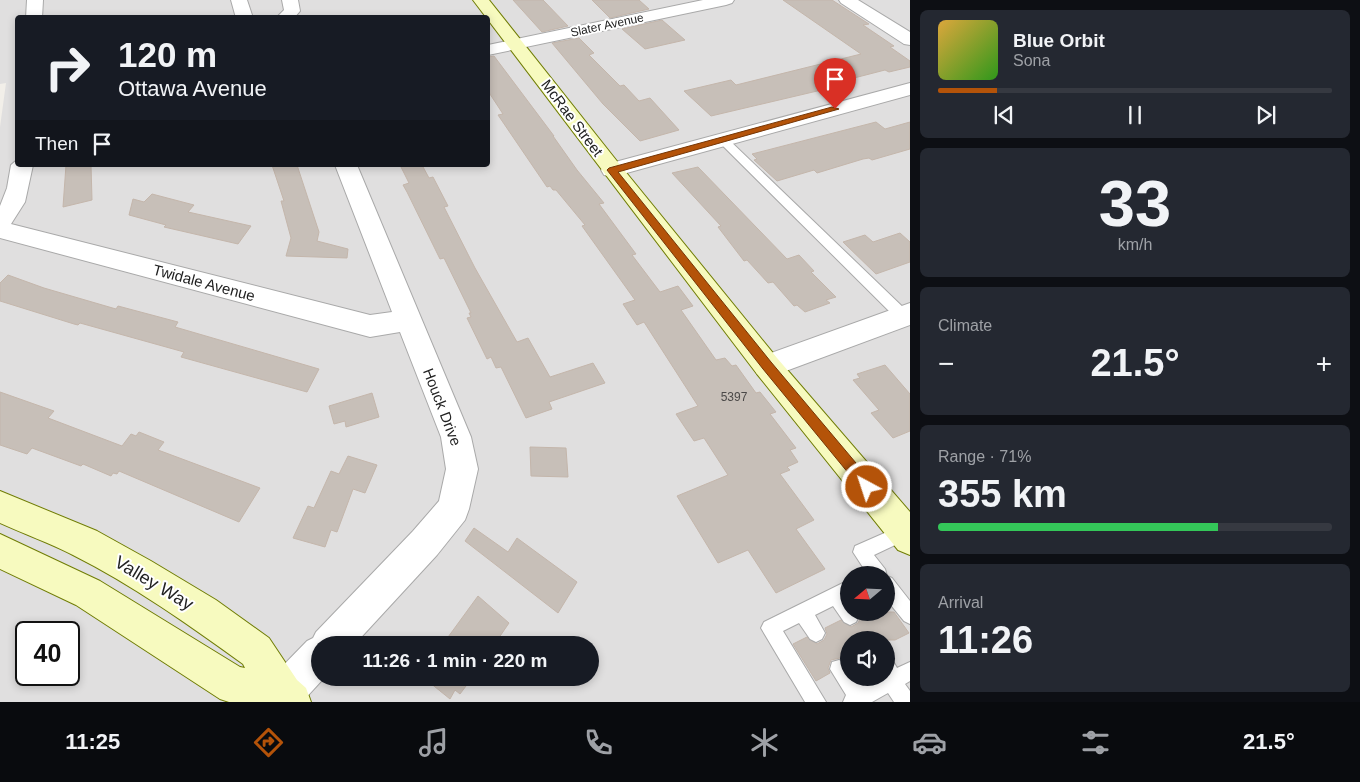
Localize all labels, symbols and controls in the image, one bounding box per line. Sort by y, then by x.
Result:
street label: Slater Avenue [569,10,645,40]
text: Blue Orbit [1013,30,1105,51]
icon: right [35,35,100,100]
text: 120 m [118,35,217,74]
text: Sona [1013,52,1050,69]
pin [814,58,856,109]
icon: arrive [821,65,849,93]
text: Ottawa Avenue [118,76,267,101]
street label: McRae Street [538,76,607,160]
icon: previous [990,101,1018,129]
icon: pause [1121,101,1149,129]
icon: next [1252,101,1280,129]
icon: arrive [88,130,116,158]
text: Then [35,133,78,154]
text: 33 [1099,167,1171,240]
text: km/h [1118,236,1152,253]
street label: Twidale Avenue [151,261,257,304]
text: Climate [938,317,992,334]
text: 21.5° [1090,342,1180,384]
text: − [938,348,954,379]
text: + [1316,348,1332,379]
street label: Houck Drive [420,366,465,448]
house number: 5397 [721,390,748,404]
text: Range · 71% [938,448,1031,465]
position arrow [840,460,892,512]
text: 355 km [938,473,1067,515]
street label: Valley Way [111,552,197,614]
north arrow [840,566,895,621]
map controls [840,566,895,686]
text: Arrival [938,594,983,611]
text: 11:26 [938,619,1033,661]
speed limit sign: 40 [15,621,80,686]
button: sound [840,631,895,686]
text: 11:26 · 1 min · 220 m [363,650,547,671]
icon: directions [251,725,286,760]
icon: music [416,725,451,760]
icon: phone [581,725,616,760]
icon: climate [747,725,782,760]
icon: car [912,725,947,760]
icon: filters [1078,725,1113,760]
text: 11:25 [65,729,120,754]
text: 21.5° [1243,729,1295,754]

